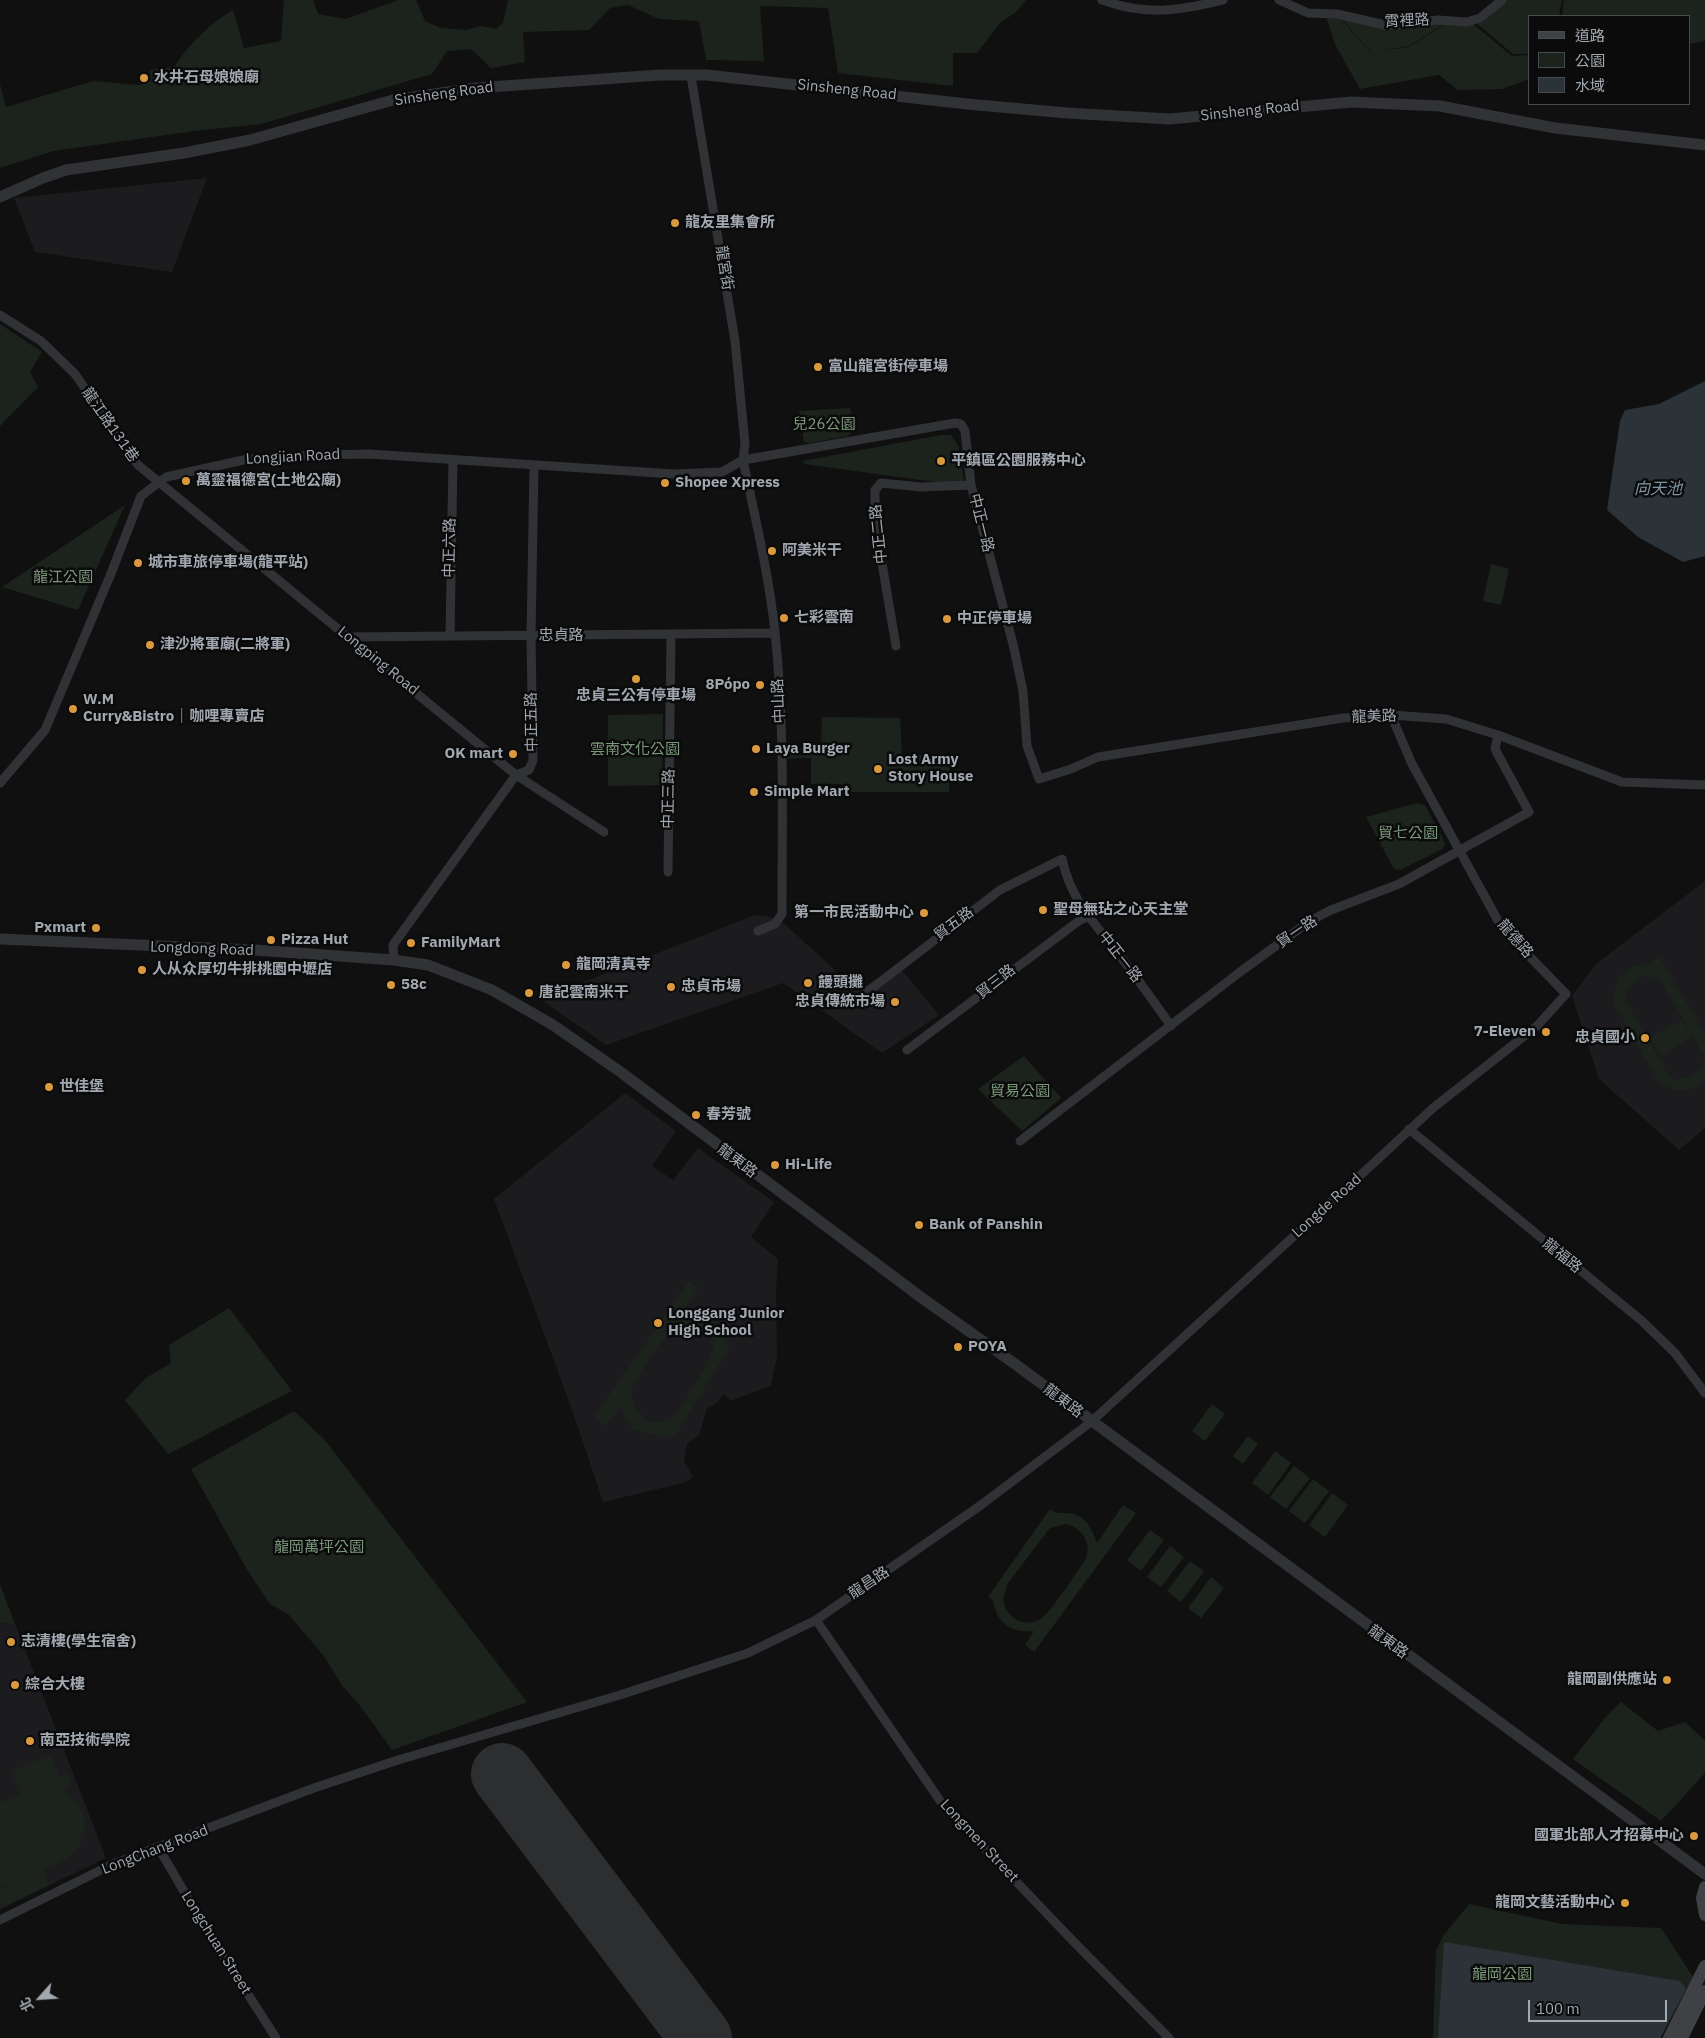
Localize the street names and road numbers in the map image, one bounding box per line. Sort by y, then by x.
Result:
street label: 霄裡路 [1384,11,1430,31]
street label: Sinsheng Road [797,76,897,104]
street label: Sinsheng Road [393,78,495,110]
street label: Sinsheng Road [1200,97,1300,125]
street label: 龍宮街 [712,244,736,292]
street label: 龍江路131巷 [78,384,142,466]
street label: Longjian Road [245,446,341,468]
street label: 中正一路 [965,492,997,554]
street label: 中正二路 [867,503,891,565]
street label: 中正六路 [440,518,460,578]
street label: Longping Road [334,623,422,699]
street label: 忠貞路 [539,627,583,645]
street label: 中山路 [769,678,789,724]
street label: 中正五路 [522,692,542,752]
street label: 龍美路 [1351,707,1397,727]
street label: 中正三路 [659,769,679,829]
street label: 貿五路 [931,903,977,945]
street label: 貿一路 [1273,912,1321,952]
street label: 龍德路 [1493,916,1537,962]
street label: 中正一路 [1094,928,1146,986]
street label: Longdong Road [150,938,254,960]
street label: 貿三路 [973,961,1019,1003]
street label: 龍東路 [714,1140,760,1182]
street label: Longde Road [1289,1170,1365,1242]
street label: 龍福路 [1539,1235,1585,1277]
street label: 龍東路 [1040,1380,1086,1422]
street label: 龍昌路 [845,1563,893,1603]
street label: 龍東路 [1365,1621,1411,1663]
street label: Longmen Street [936,1796,1022,1886]
street label: LongChang Road [99,1821,211,1879]
street label: Longchuan Street [177,1888,255,1998]

